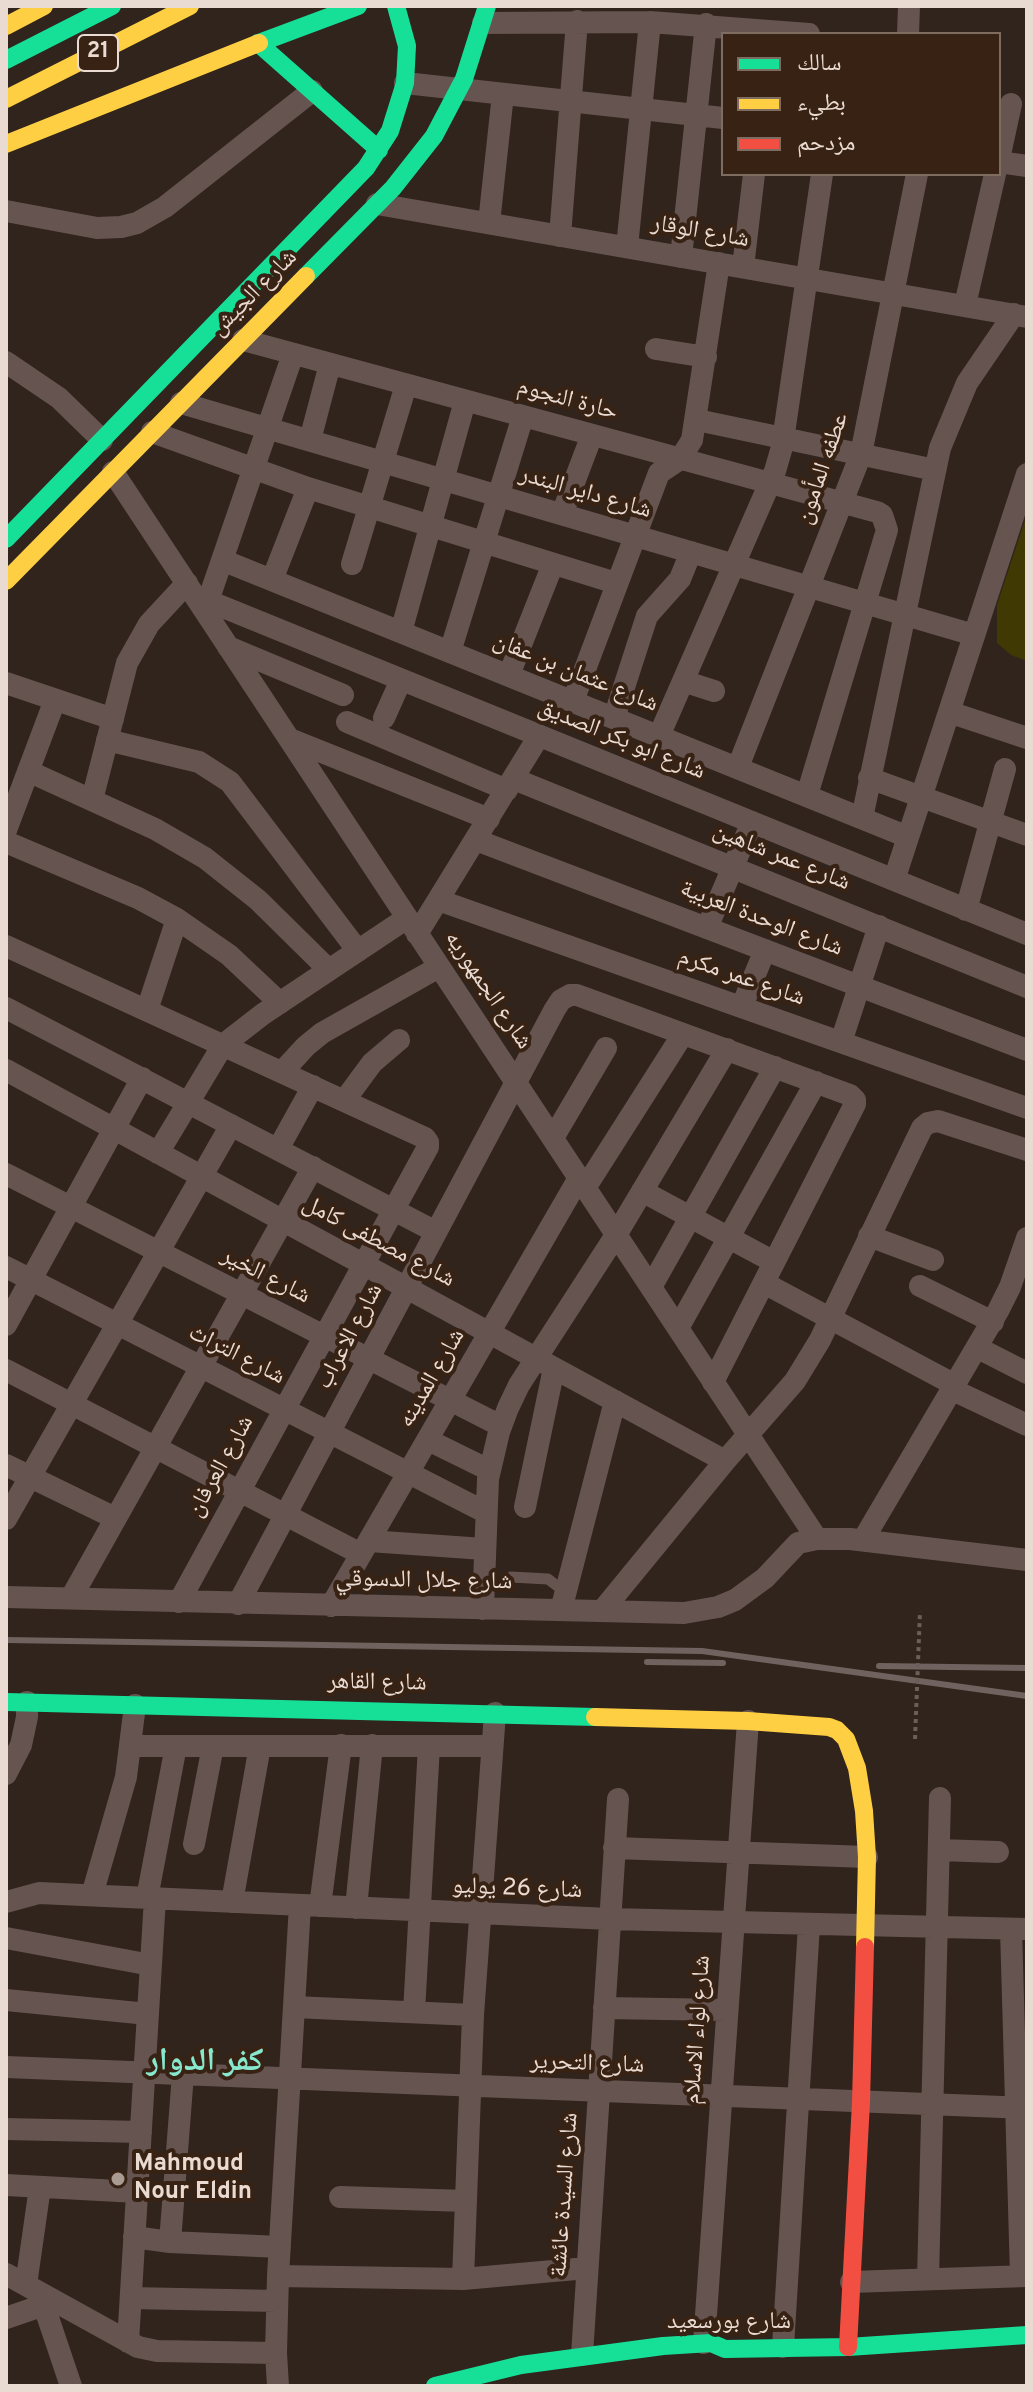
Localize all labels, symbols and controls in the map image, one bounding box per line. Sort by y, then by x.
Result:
legend [721,32,1001,176]
road number: 21 [78,35,118,71]
text: سالك [797,49,842,79]
text: بطيء [797,89,846,119]
text: مزدحم [797,129,856,159]
street label: شارع الوقار [649,210,751,256]
street label: شارع الجيش [206,245,304,343]
street label: حارة النجوم [514,374,620,428]
street label: عطفه المأمون [791,409,857,529]
street label: شارع داير البندر [516,461,654,527]
street label: شارع عثمان بن عفان [488,628,662,720]
street label: شارع ابو بكر الصديق [533,694,709,788]
street label: شارع عمر شاهين [708,817,854,899]
street label: شارع الوحدة العربية [676,876,846,964]
street label: شارع الجمهوريه [437,926,537,1056]
street label: شارع عمر مكرم [674,944,808,1014]
street label: شارع مصطفى كامل [297,1191,459,1295]
street label: شارع الخير [216,1242,314,1312]
street label: شارع الاعراب [311,1279,391,1395]
street label: شارع التراث [183,1319,289,1393]
street label: شارع المدينه [393,1324,473,1434]
street label: شارع العرفان [182,1411,262,1523]
street label: شارع جلال الدسوقي [335,1566,513,1598]
street label: شارع القاهر [327,1669,427,1699]
street label: شارع 26 يوليو [451,1873,583,1907]
street label: شارع لواء الاسلام [679,1954,719,2106]
district label: كفر الدوار [147,2045,263,2083]
street label: شارع التحرير [529,2049,645,2081]
street label: شارع السيدة عائشة [546,2112,586,2278]
place label: Mahmoud Nour Eldin [134,2151,252,2207]
marker: Mahmoud Nour Eldin [109,2170,127,2188]
street label: شارع بورسعيد [667,2309,791,2337]

